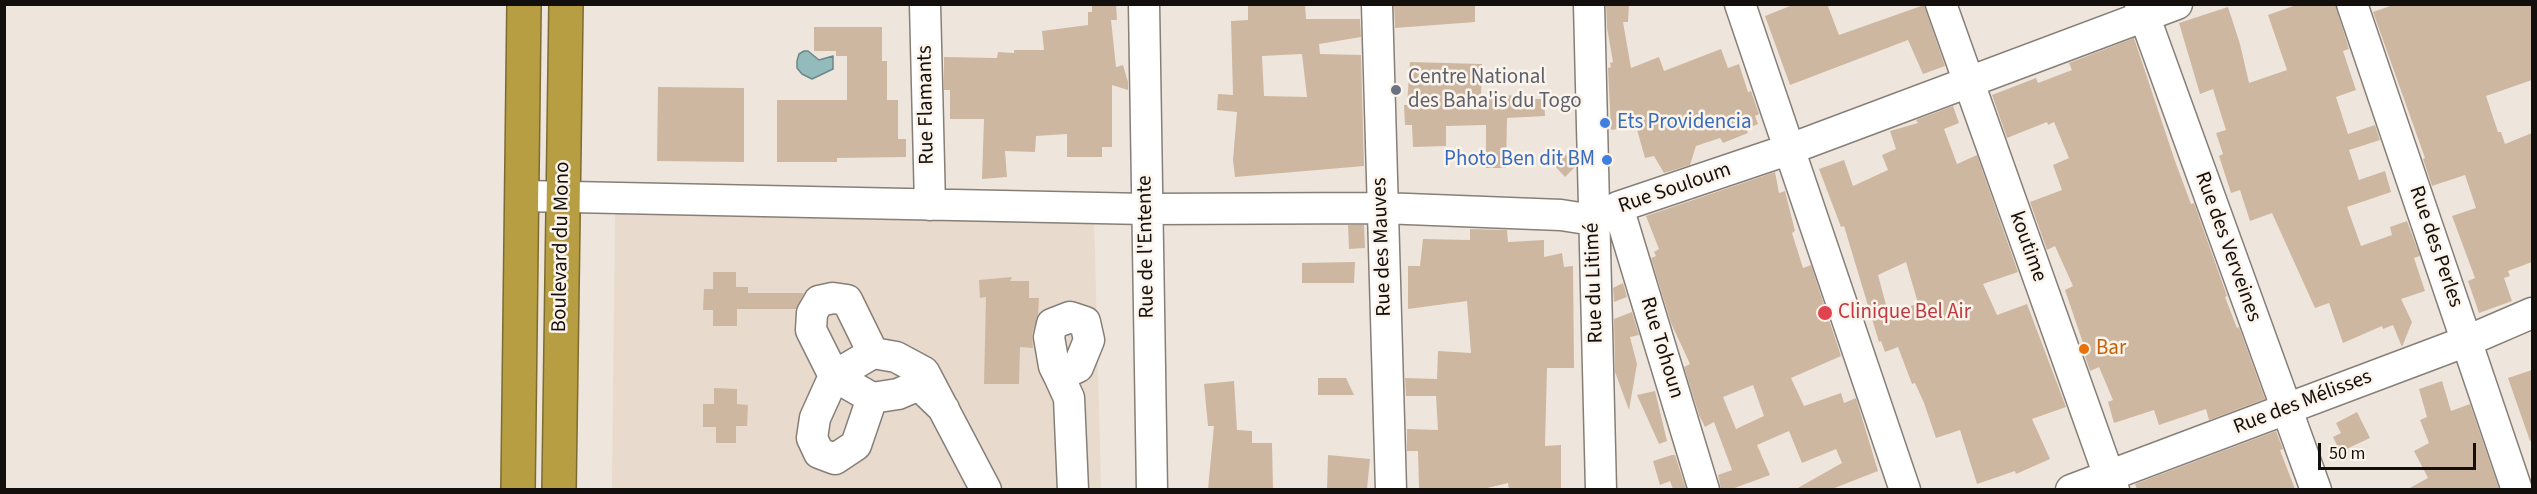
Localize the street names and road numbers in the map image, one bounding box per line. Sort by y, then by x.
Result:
street label: Rue Flamants [913,45,941,165]
street label: Rue Souloum [1615,158,1735,220]
street label: Boulevard du Mono [548,161,576,333]
street label: Rue des Verveines [2188,169,2266,325]
street label: Rue de l'Entente [1133,175,1161,319]
street label: Rue des Mauves [1368,177,1398,317]
street label: Rue des Perles [2402,183,2468,311]
street label: koutime [2003,208,2051,286]
street label: Rue du Litimé [1580,222,1610,344]
street label: Rue Tohoun [1634,294,1688,402]
street label: Rue des Mélisses [2230,365,2376,441]

